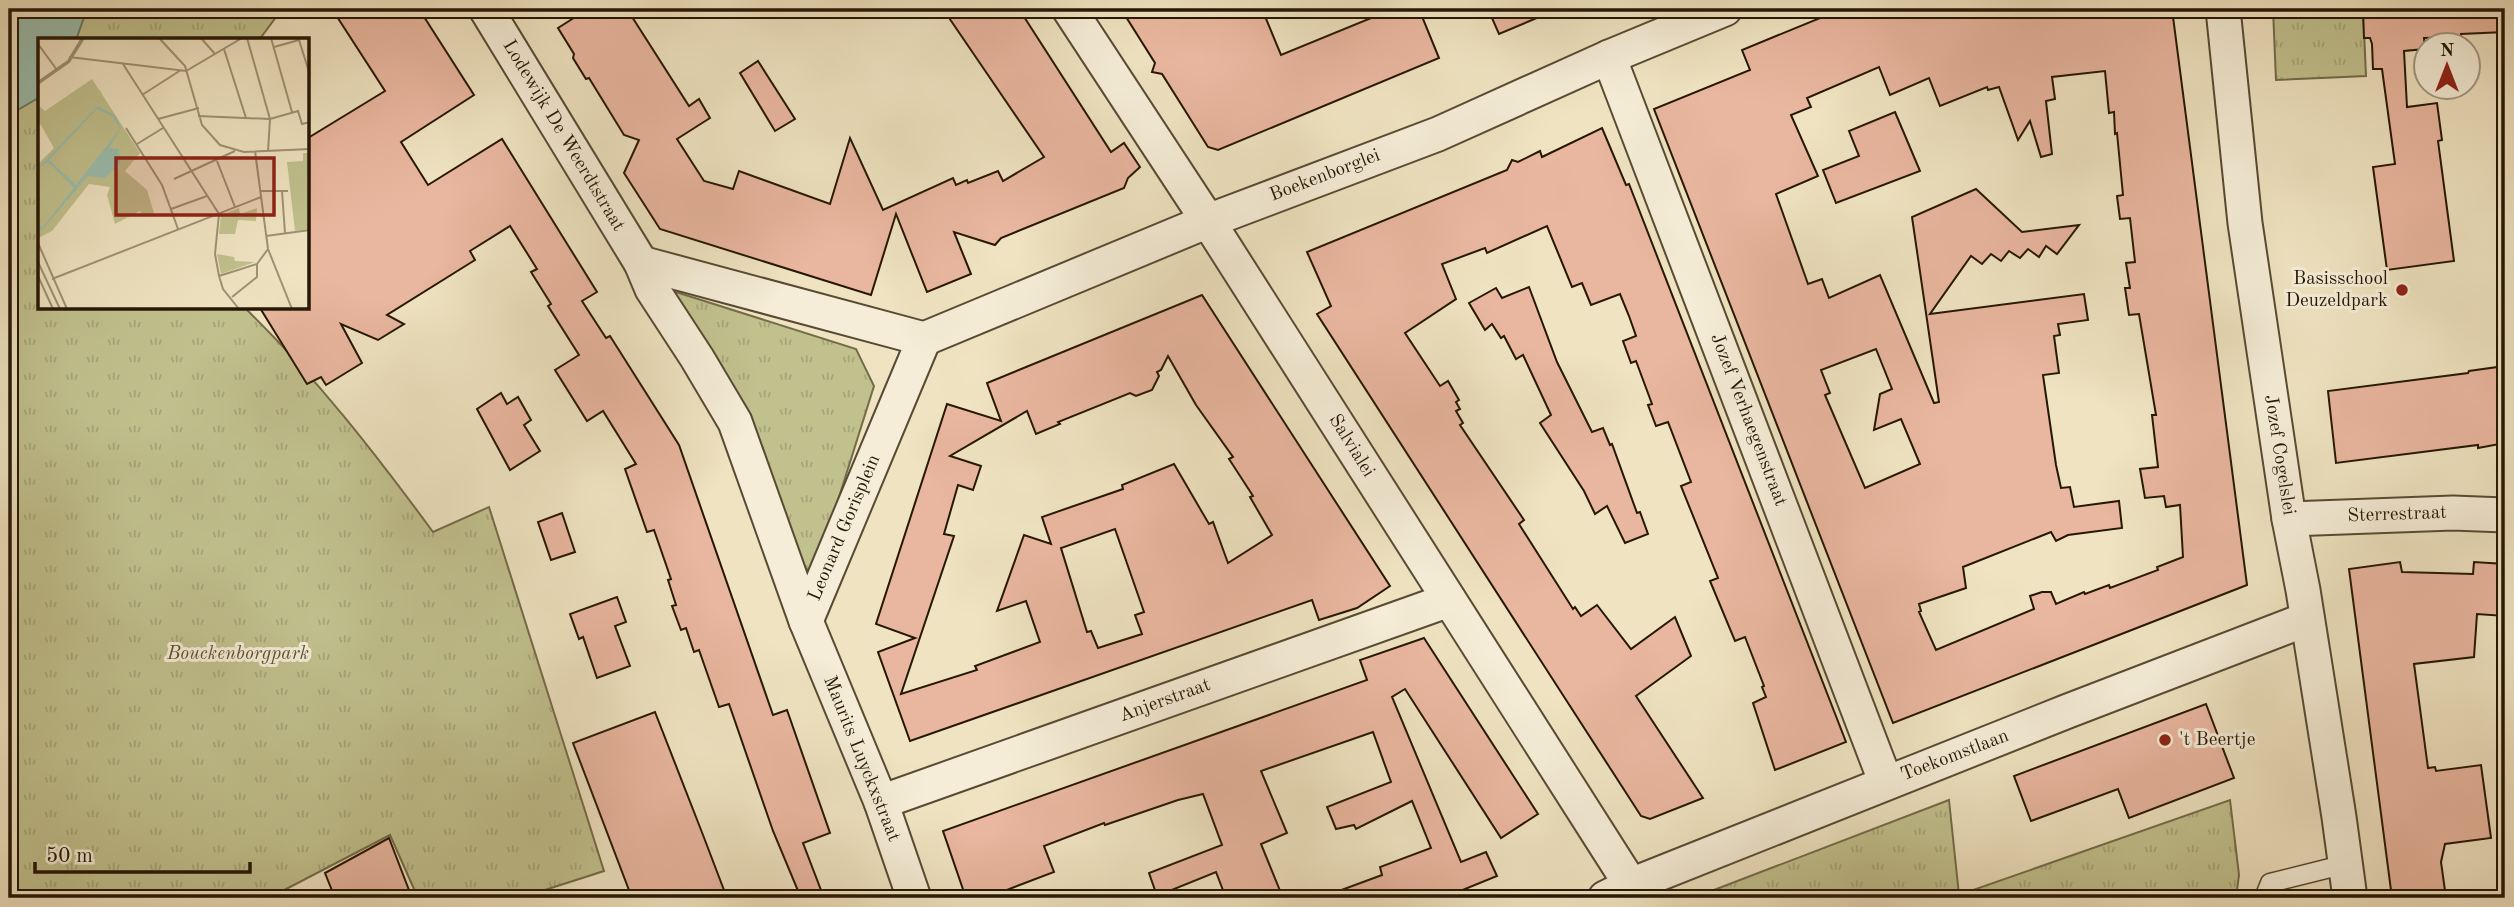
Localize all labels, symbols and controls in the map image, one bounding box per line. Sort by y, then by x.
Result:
north arrow [2412,32,2482,102]
street label: Lodewijk De Weerdtstraat [498,37,628,235]
inset map [38,38,310,310]
text: N [2440,42,2455,61]
street label: Boekenborglei [1267,146,1383,206]
place label: Basisschool Deuzeldpark [2285,270,2388,311]
marker: Basisschool Deuzeldpark [2394,282,2410,298]
street label: Jozef Verhaegenstraat [1706,331,1790,509]
street label: Jozef Cogelslei [2260,393,2298,517]
street label: Salvialei [1324,411,1378,481]
street label: Leonard Gorisplein [806,452,884,604]
street label: Sterrestraat [2347,504,2447,526]
park label: Bouckenborgpark [166,645,309,664]
street label: Maurits Luyckxstraat [819,673,903,845]
street label: Anjerstraat [1117,676,1213,726]
street label: Toekomstlaan [1898,727,2012,785]
place label: 't Beertje [2179,731,2255,750]
marker: 't Beertje [2157,732,2173,748]
scale bar [35,830,250,874]
text: 50 m [46,846,93,867]

